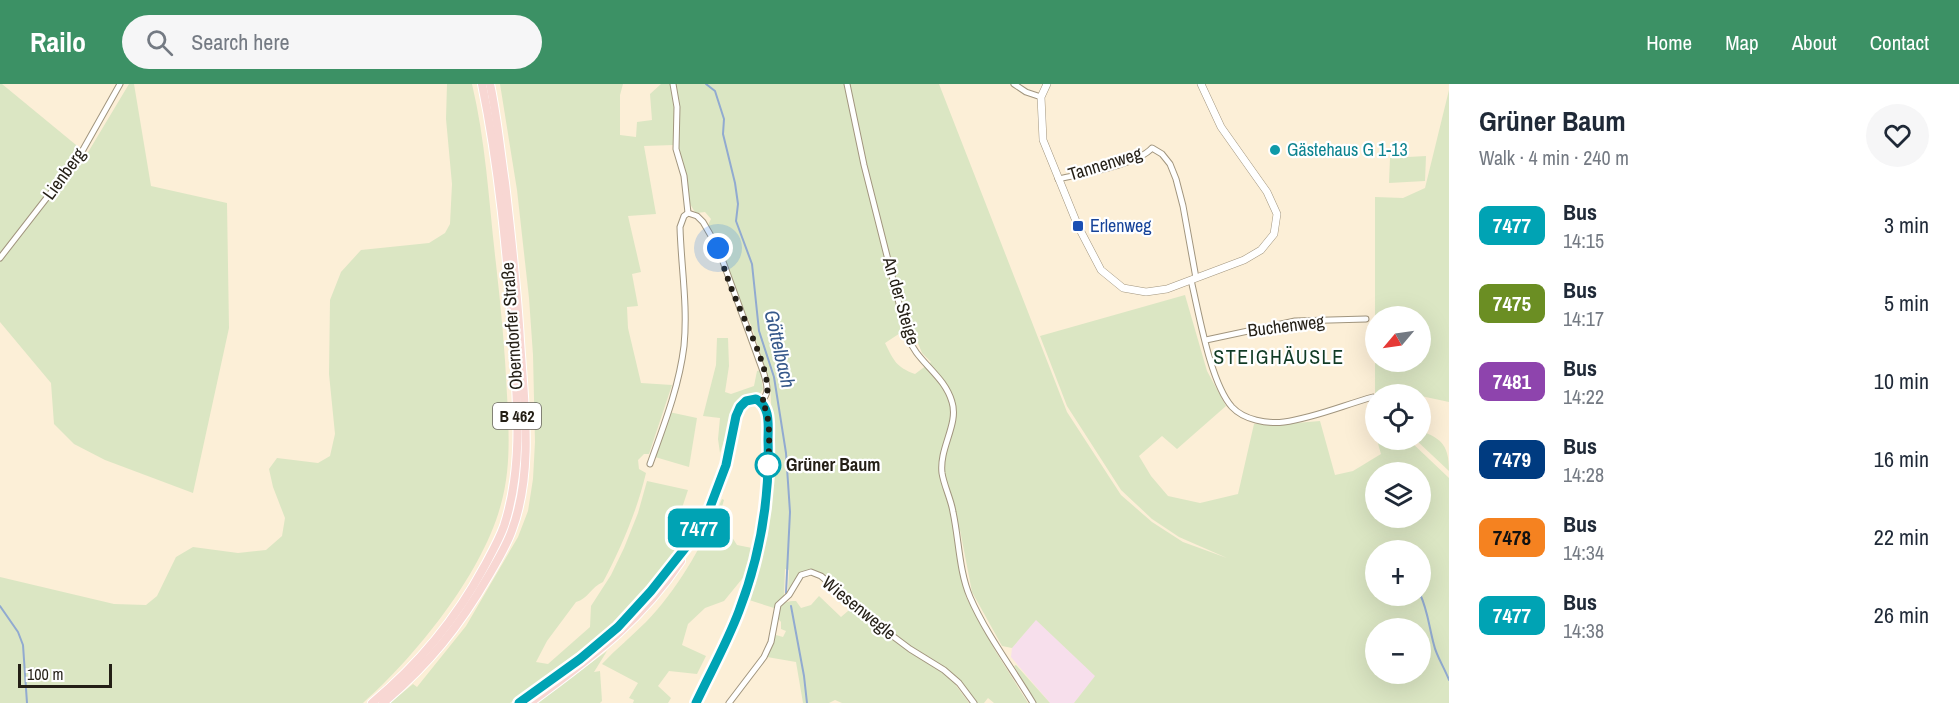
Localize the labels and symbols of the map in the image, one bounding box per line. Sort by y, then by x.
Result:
place label: Gästehaus G 1-13 [1287,137,1408,162]
street label: Tannenweg [1065,140,1145,187]
street label: Lienberg [36,142,91,205]
marker: Gästehaus G 1-13 [1268,143,1282,157]
place label: Erlenweg [1090,213,1152,238]
marker: Erlenweg [1071,219,1085,233]
your location [703,233,733,263]
street label: An der Steige [877,253,926,348]
street label: Oberndorfer Straße [495,261,528,391]
north arrow [1365,306,1431,372]
water label: Göttelbach [758,307,803,391]
street label: Buchenweg [1246,308,1327,343]
district label: STEIGHÄUSLE [1213,343,1345,370]
road number: B 462 [493,403,541,429]
marker: Grüner Baum [755,452,781,478]
place label: Grüner Baum [786,452,880,477]
line badge: 7477 [657,508,741,548]
street label: Wiesenwegle [817,570,902,645]
scale bar [18,661,112,688]

